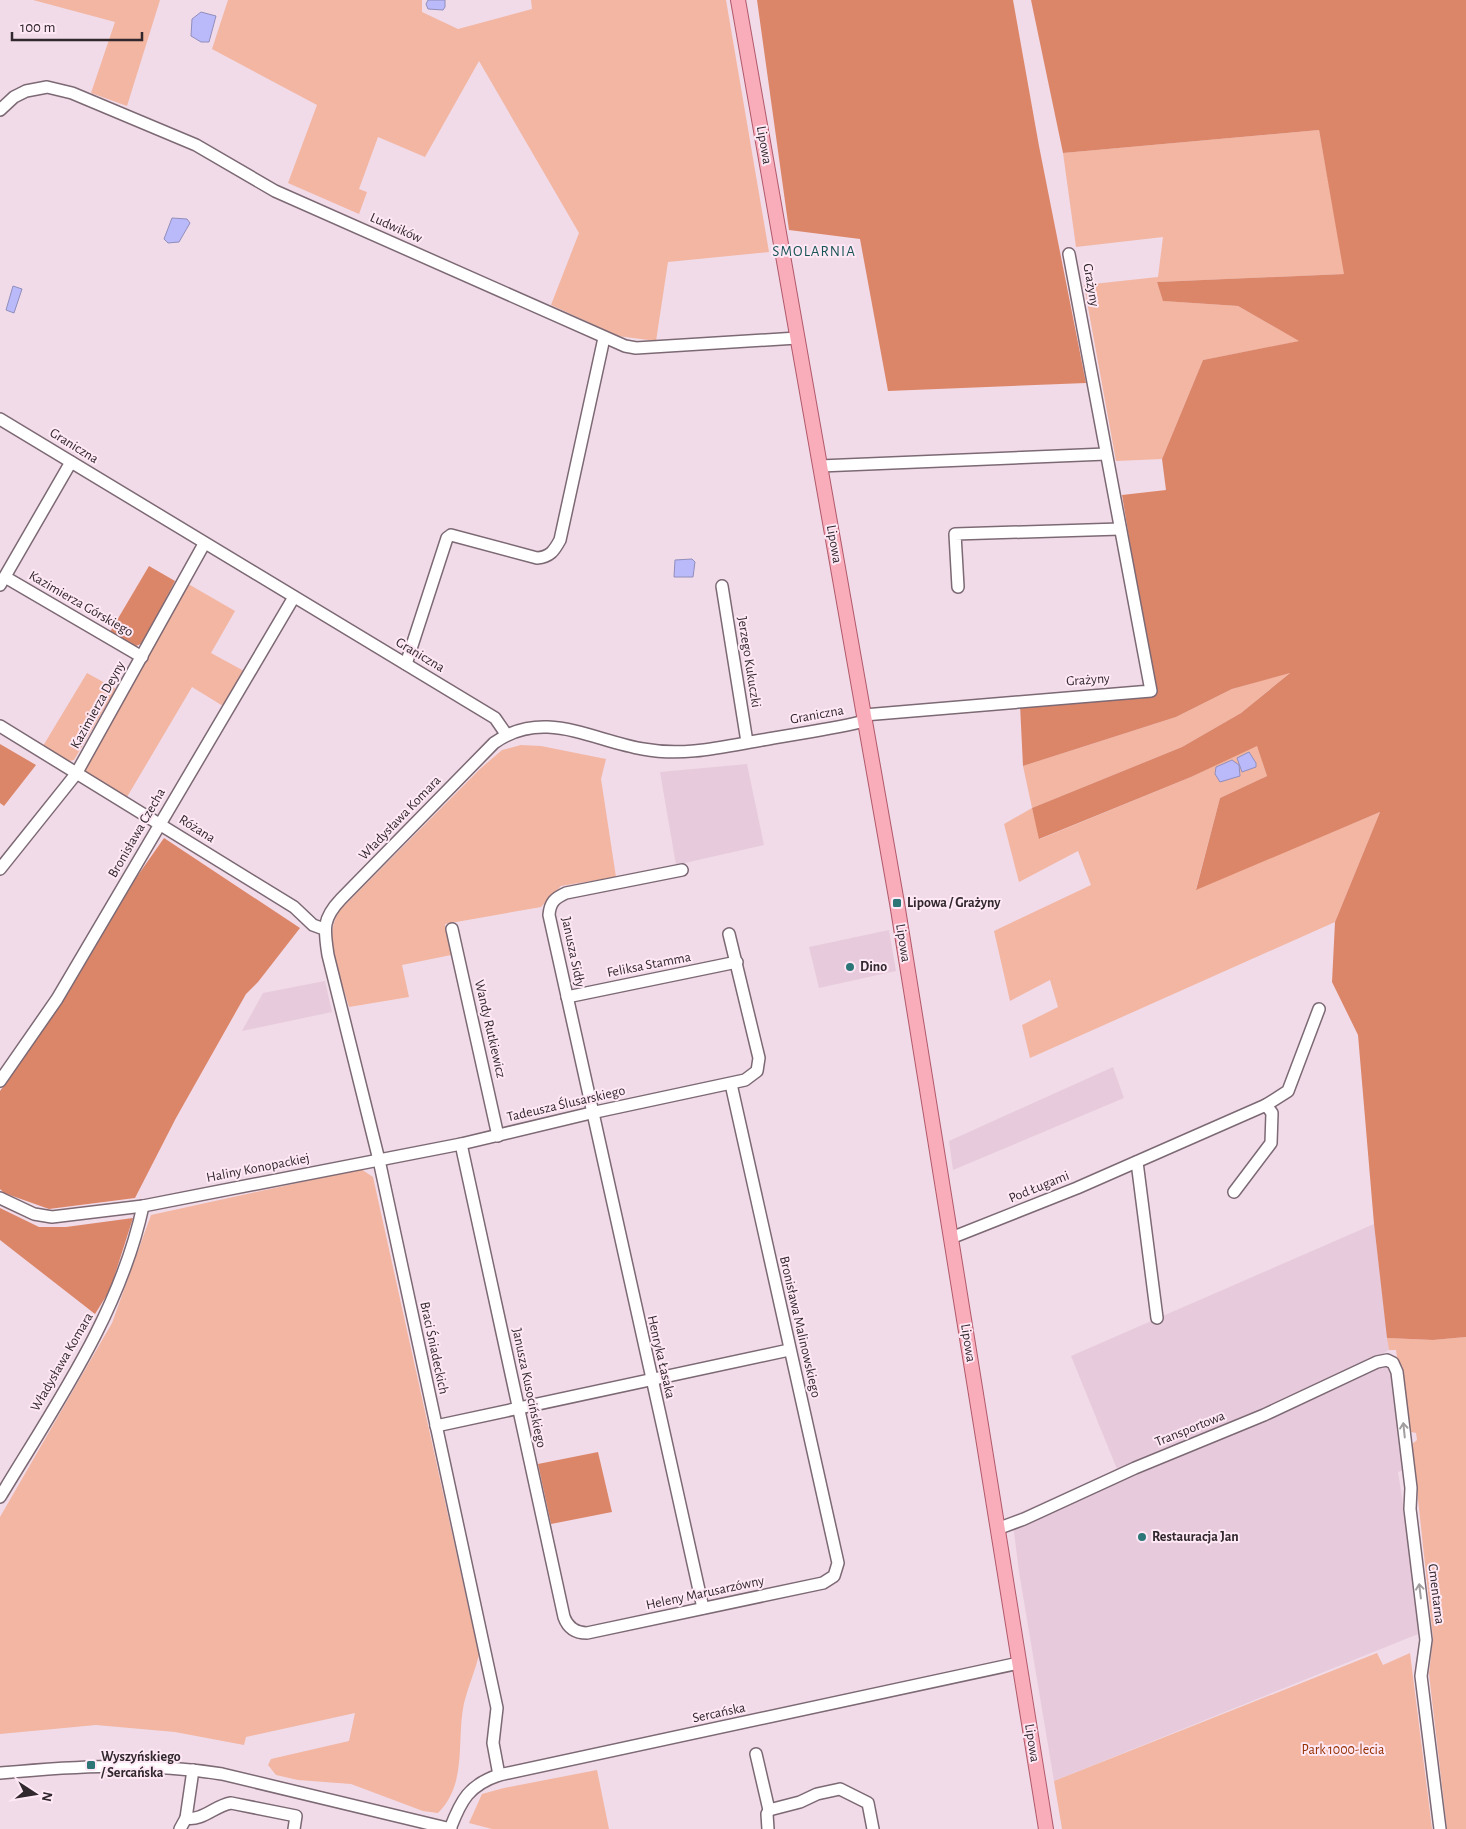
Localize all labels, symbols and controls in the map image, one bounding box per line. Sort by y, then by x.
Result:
scale bar [12,10,142,42]
text: 100 m [20,20,55,35]
street label: Lipowa [754,125,774,166]
street label: Ludwików [368,210,425,246]
district label: SMOLARNIA [772,244,856,259]
street label: Grażyny [1080,262,1102,308]
street label: Graniczna [47,426,101,467]
street label: Lipowa [824,524,844,565]
street label: Kazimierza Górskiego [27,569,136,640]
street label: Jerzego Kukuczki [735,615,763,709]
street label: Graniczna [393,635,447,675]
street label: Kazimierza Deyny [68,659,128,751]
street label: Grażyny [1066,671,1110,689]
street label: Graniczna [789,703,845,727]
street label: Władysława Komara [356,773,444,863]
street label: Bronisława Czecha [106,786,168,880]
street label: Różana [176,813,218,846]
place label: Lipowa / Grażyny [907,896,1001,910]
marker: Lipowa / Grażyny [891,897,903,909]
street label: Janusza Sidły [559,916,587,988]
street label: Lipowa [893,923,913,964]
street label: Feliksa Stamma [606,950,693,980]
place label: Dino [860,960,887,974]
marker: Dino [844,961,856,973]
street label: Wandy Rutkiewicz [472,979,508,1080]
street label: Tadeusza Ślusarskiego [505,1081,627,1124]
street label: Haliny Konopackiej [205,1151,311,1185]
street label: Pod Ługami [1007,1169,1071,1205]
street label: Bronisława Malinowskiego [777,1255,823,1399]
street label: Braci Śniadeckich [417,1300,454,1396]
street label: Władysława Komara [28,1310,96,1414]
street label: Henryka Łasaka [645,1314,678,1401]
street label: Lipowa [958,1323,978,1364]
street label: Janusza Kusocińskiego [509,1327,549,1449]
street label: Transportowa [1153,1408,1227,1449]
one-way arrow [1399,1422,1409,1438]
place label: Restauracja Jan [1152,1530,1239,1544]
marker: Restauracja Jan [1136,1531,1148,1543]
street label: Cmentarna [1425,1563,1447,1626]
street label: Heleny Marusarzówny [645,1574,765,1612]
one-way arrow [1415,1584,1425,1600]
street label: Sercańska [691,1700,747,1725]
street label: Lipowa [1022,1723,1042,1764]
park label: Park 1000-lecia [1302,1743,1385,1757]
place label: Wyszyńskiego / Sercańska [100,1750,181,1780]
marker: Wyszyńskiego / Sercańska [85,1759,97,1771]
north arrow [10,1769,60,1819]
text: N [39,1790,55,1803]

